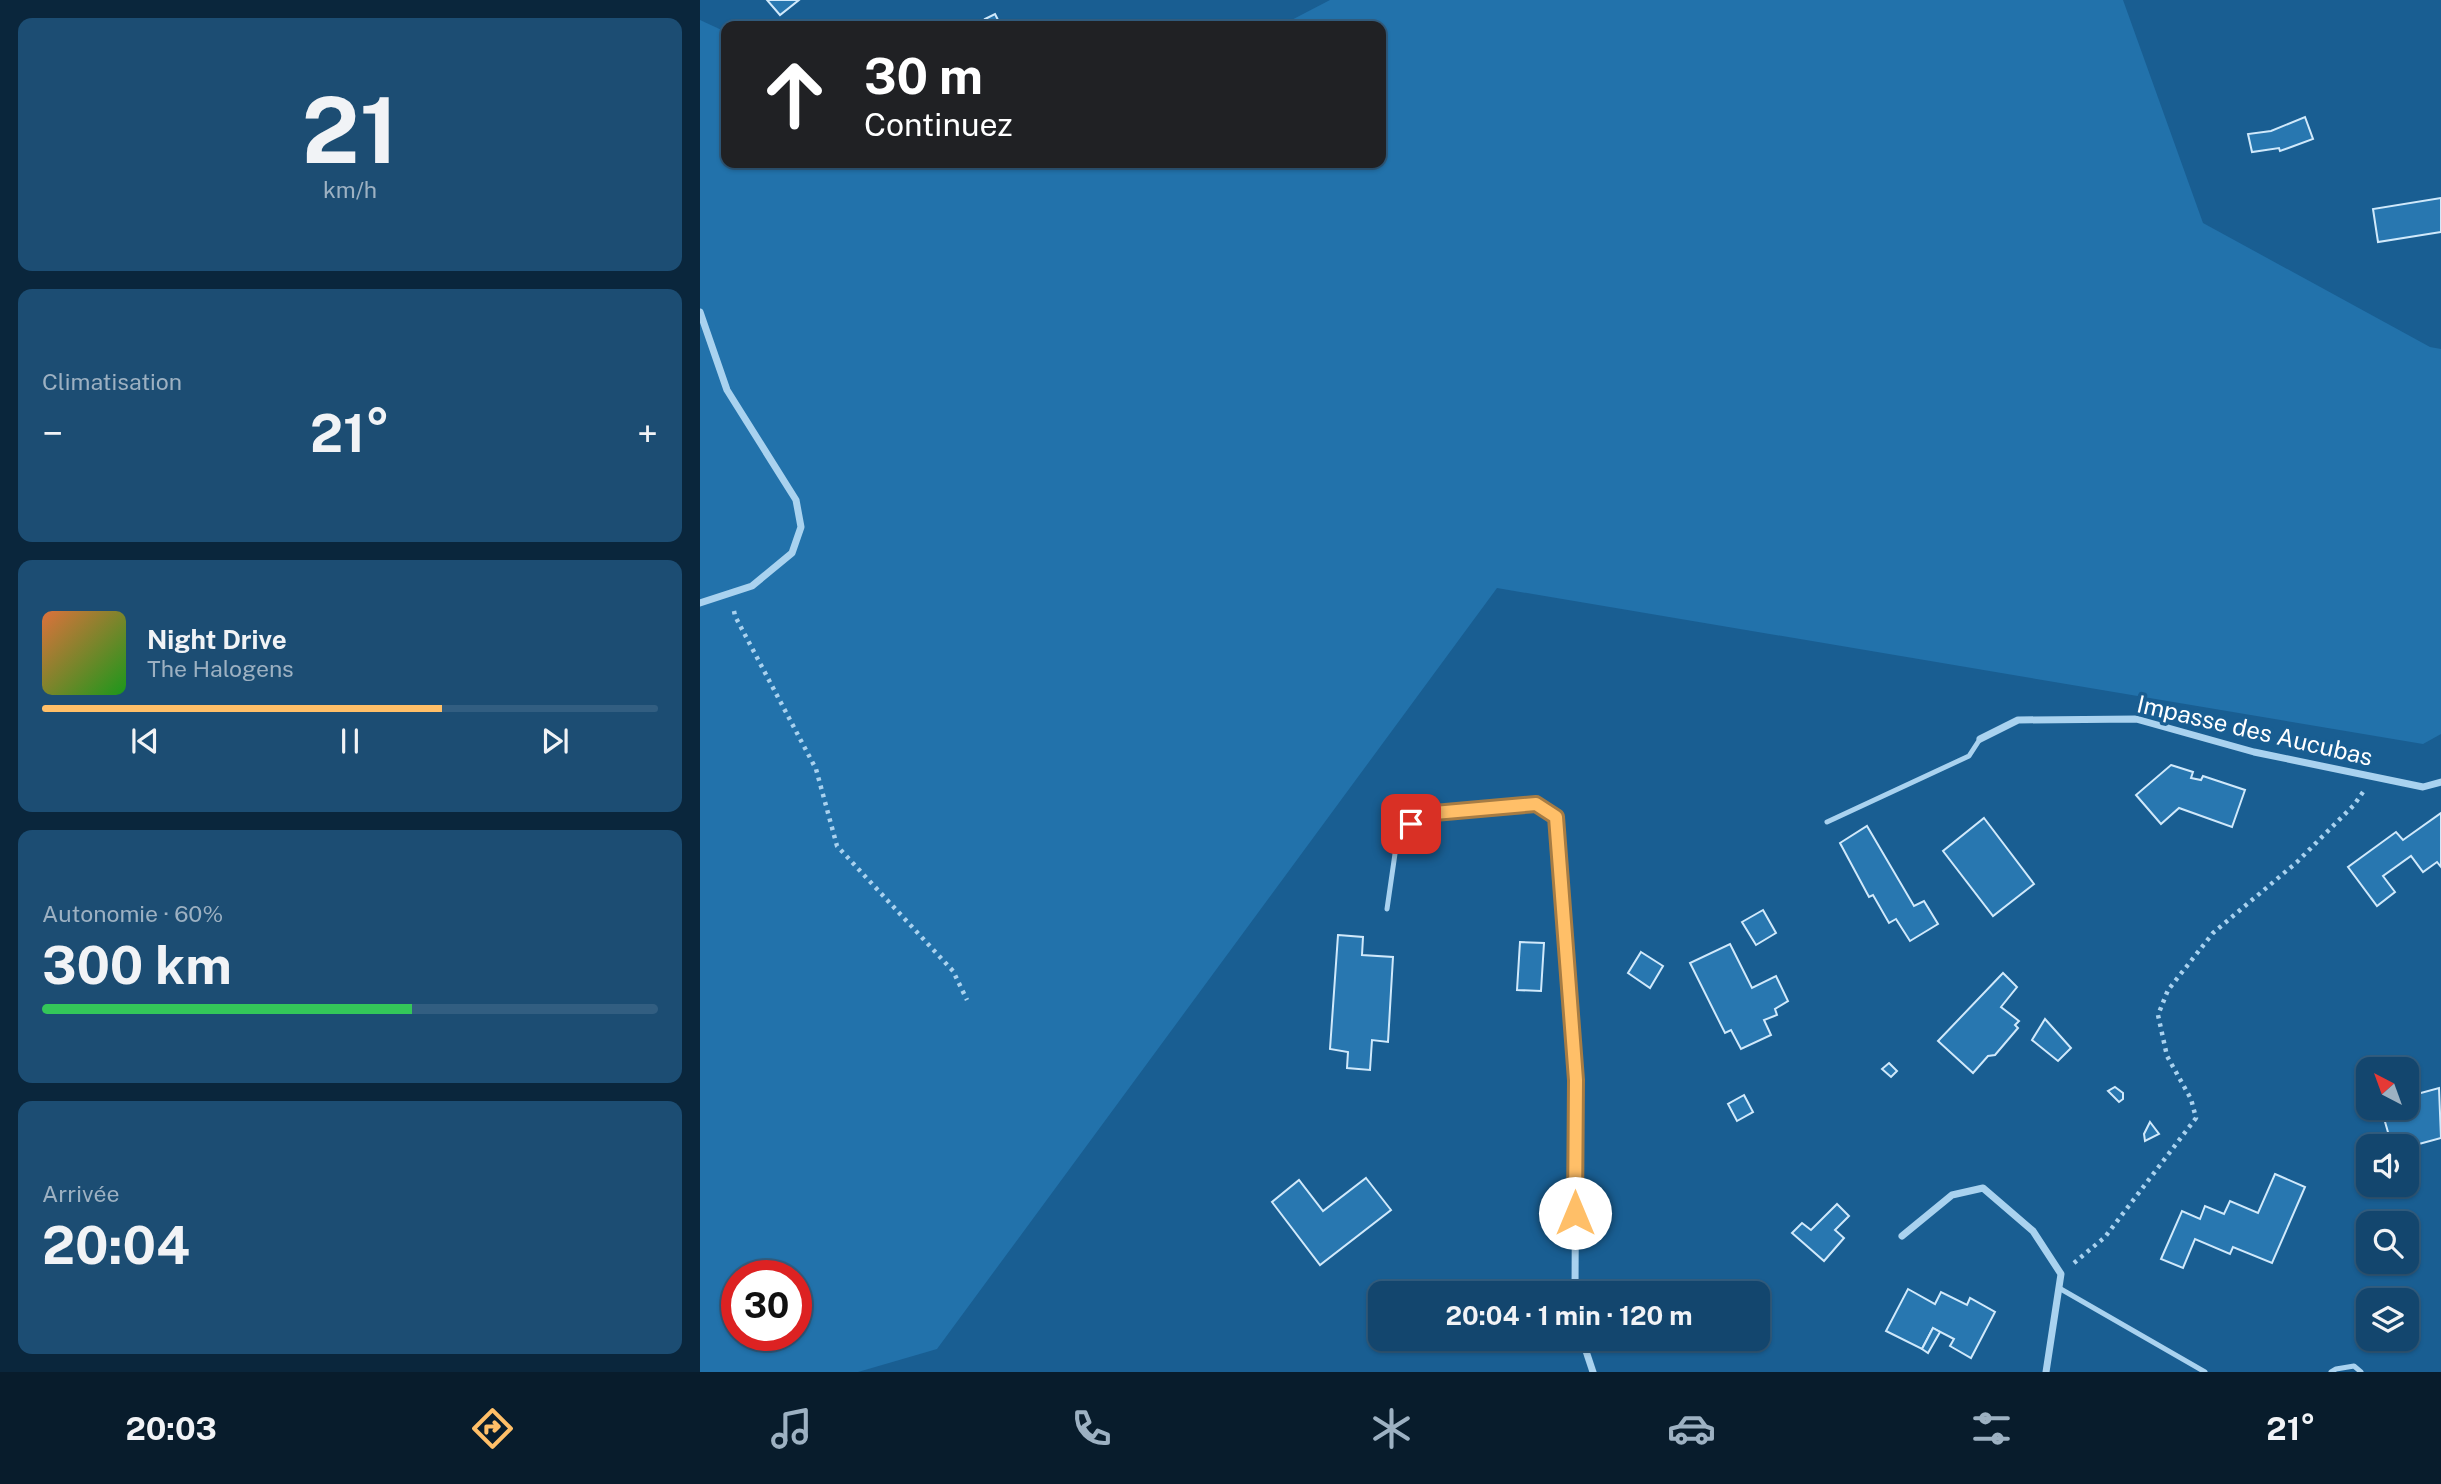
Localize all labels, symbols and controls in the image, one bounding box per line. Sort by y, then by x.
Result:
text: 30 m [864,47,983,105]
icon: ahead [749,49,840,140]
text: 21 [302,77,398,183]
text: Continuez [864,106,1013,143]
text: km/h [323,176,377,203]
text: Climatisation [42,368,182,395]
text: 21° [310,403,390,464]
text: − [42,411,63,456]
text: + [637,411,658,456]
text: Night Drive [147,624,287,655]
text: The Halogens [147,655,294,682]
street label: Impasse des Aucubas [2134,689,2376,771]
icon: previous [126,722,164,760]
icon: pause [331,722,369,760]
icon: next [536,722,574,760]
pin [1381,794,1441,854]
icon: arrive [1392,805,1430,843]
text: Autonomie · 60% [42,900,223,927]
text: 300 km [42,935,232,996]
north arrow [2356,1057,2418,1120]
map controls [2356,1057,2419,1351]
button: sound [2356,1134,2419,1197]
position arrow [1538,1176,1612,1250]
text: Arrivée [42,1180,119,1207]
button: search [2356,1211,2419,1274]
text: 20:04 [42,1215,190,1276]
speed limit sign: 30 [721,1260,812,1351]
button: layers [2356,1288,2419,1351]
text: 20:04 · 1 min · 120 m [1445,1300,1693,1331]
icon: directions [468,1404,517,1453]
icon: music [767,1404,816,1453]
icon: phone [1067,1404,1116,1453]
icon: climate [1367,1404,1416,1453]
icon: car [1667,1404,1716,1453]
icon: filters [1967,1404,2016,1453]
text: 20:03 [125,1410,217,1447]
text: 21° [2266,1410,2316,1447]

